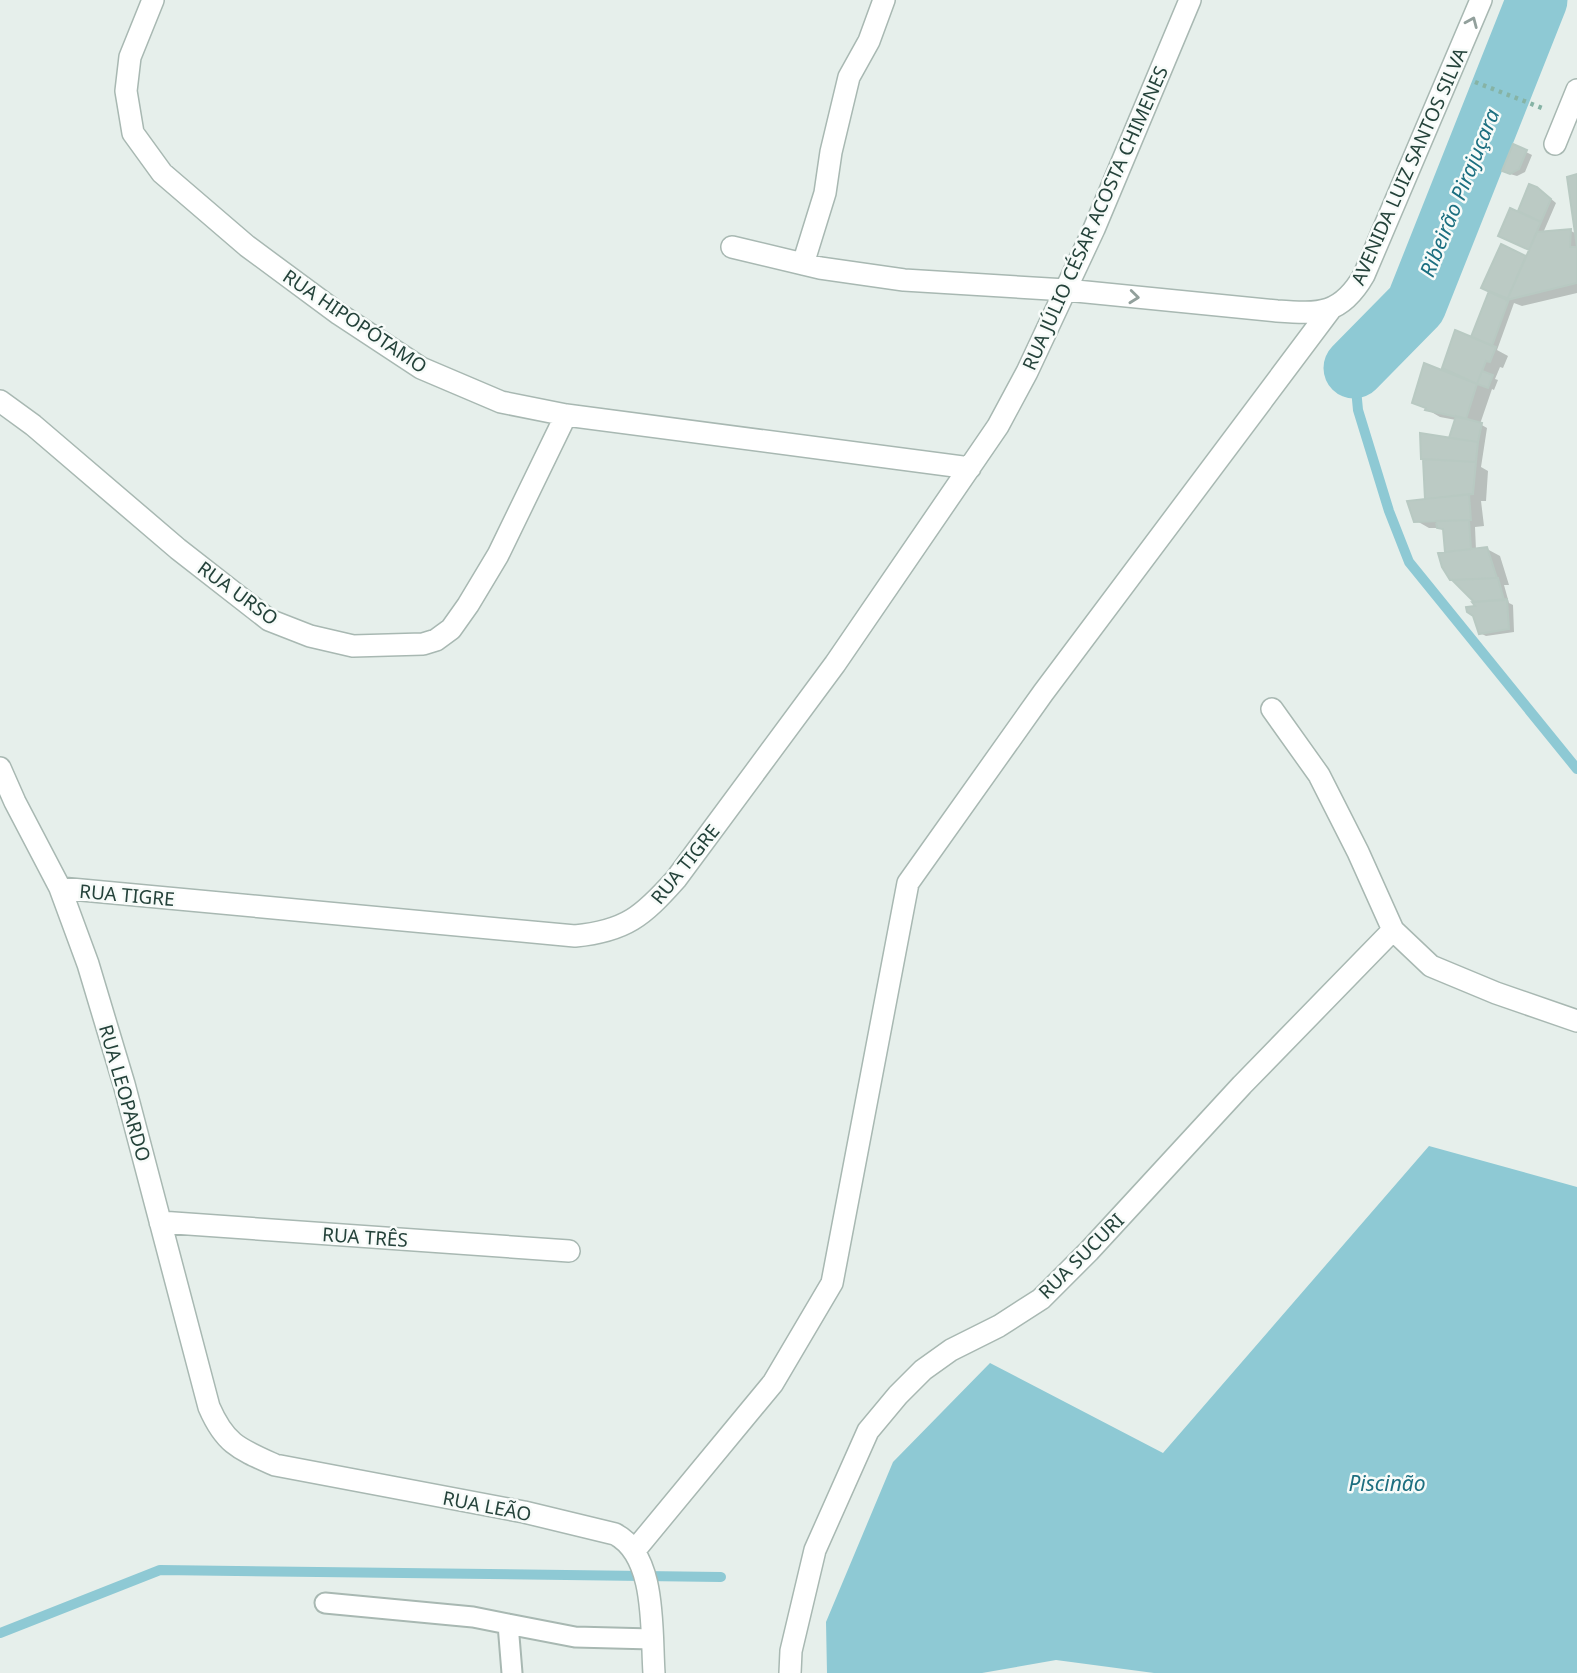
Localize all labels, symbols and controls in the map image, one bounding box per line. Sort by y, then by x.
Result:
one-way arrow [1463,17,1477,29]
street label: AVENIDA LUIZ SANTOS SILVA [1345,42,1474,289]
street label: RUA JÚLIO CÉSAR ACOSTA CHIMENES [1016,62,1174,374]
water label: Ribeirão Pirajuçara [1413,104,1506,281]
street label: RUA HIPOPÓTAMO [278,263,432,379]
one-way arrow [1128,289,1140,304]
street label: RUA URSO [193,555,283,631]
street label: RUA TIGRE [645,819,725,909]
street label: RUA TIGRE [78,878,176,912]
street label: RUA LEOPARDO [93,1022,157,1164]
street label: RUA SUCURI [1033,1208,1129,1304]
street label: RUA TRÊS [321,1221,409,1253]
water label: Piscinão [1348,1469,1426,1497]
street label: RUA LEÃO [440,1485,534,1527]

